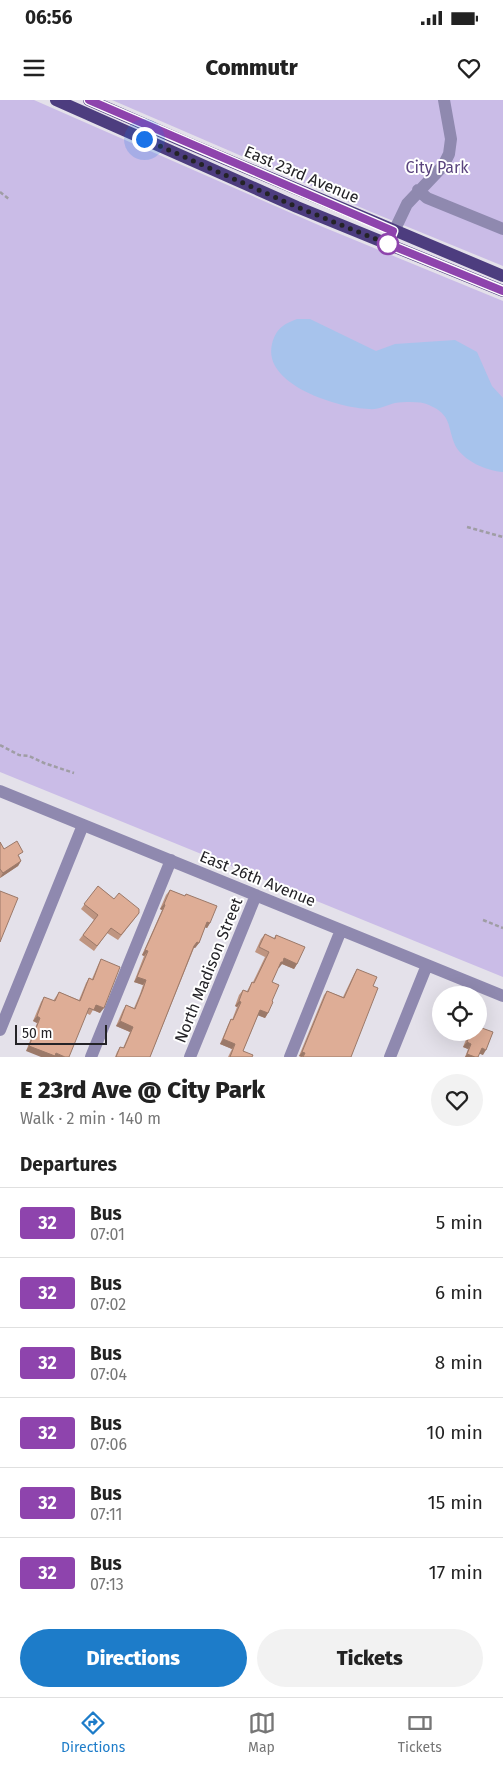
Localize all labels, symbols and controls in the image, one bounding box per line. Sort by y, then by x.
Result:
text: 06:56 [25,6,72,29]
icon: menu [20,54,48,82]
text: Commutr [205,54,298,81]
icon: heart [455,54,483,82]
your location [132,127,157,152]
street label: East 23rd Avenue [242,142,362,207]
park label: City Park [406,158,469,177]
unlabelled marker [377,233,399,255]
street label: East 26th Avenue [197,847,319,910]
street label: North Madison Street [171,895,246,1046]
map controls [432,986,487,1041]
button: locate [432,986,487,1041]
scale bar [15,1022,108,1045]
text: 50 m [22,1025,53,1042]
button: heart [431,1074,483,1126]
text: E 23rd Ave @ City Park [20,1076,265,1104]
text: Walk · 2 min · 140 m [20,1109,161,1128]
text: Departures [20,1153,117,1176]
text: Bus [90,1202,122,1225]
text: 5 min [436,1211,483,1234]
text: 32 [38,1212,57,1234]
text: 07:01 [90,1225,125,1244]
text: Bus [90,1272,122,1295]
text: 6 min [435,1281,483,1304]
text: 32 [38,1282,57,1304]
text: 07:02 [90,1295,126,1314]
text: Bus [90,1342,122,1365]
text: 8 min [435,1351,483,1374]
text: 32 [38,1352,57,1374]
text: 07:04 [90,1365,127,1384]
text: Bus [90,1412,122,1435]
text: 10 min [426,1421,483,1444]
text: 32 [38,1422,57,1444]
text: 07:06 [90,1435,127,1454]
text: Bus [90,1482,122,1505]
text: 15 min [427,1491,483,1514]
text: 32 [38,1492,57,1514]
text: 07:11 [90,1505,123,1524]
text: Bus [90,1552,122,1575]
text: 17 min [429,1561,483,1584]
text: 32 [38,1562,57,1584]
text: 07:13 [90,1575,124,1594]
button: Directions [20,1629,247,1687]
button: Tickets [257,1629,483,1687]
tab: Directions [61,1709,125,1756]
tab: Map [248,1709,276,1756]
tab: Tickets [398,1709,442,1756]

